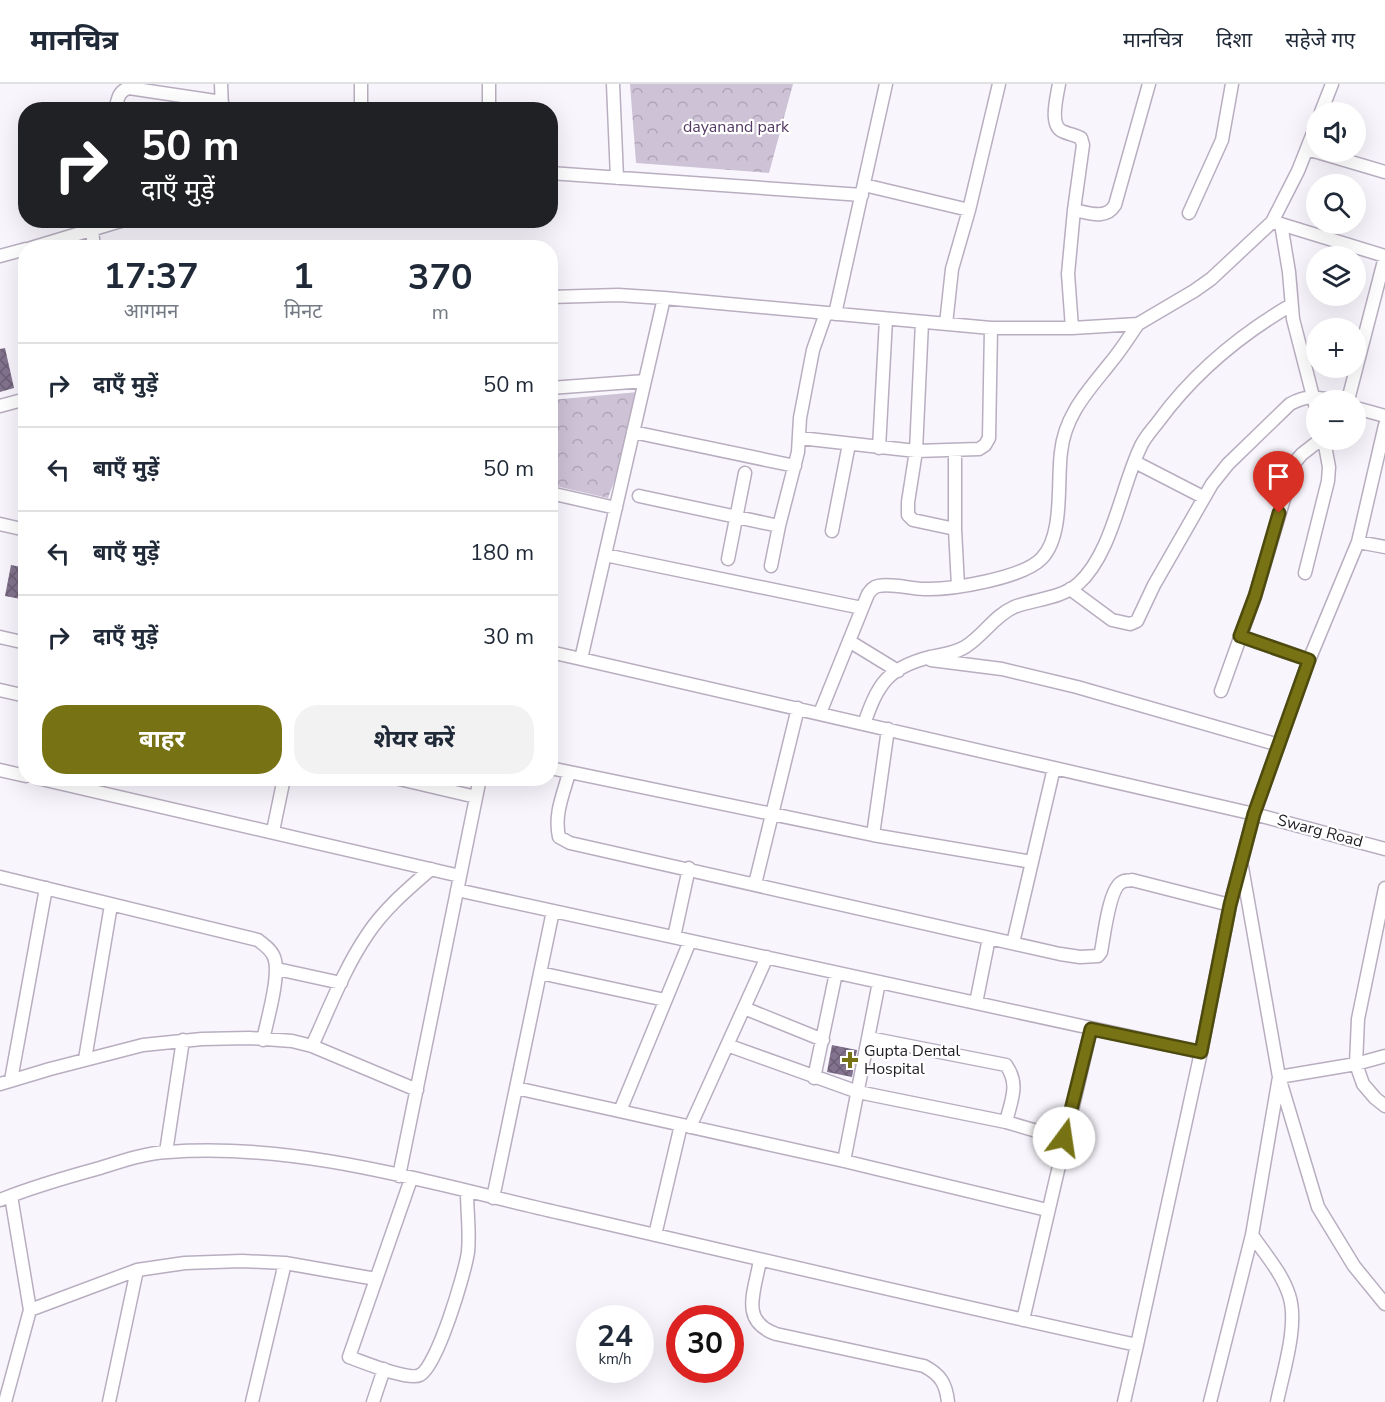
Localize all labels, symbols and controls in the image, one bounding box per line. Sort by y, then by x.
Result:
text: मानचित्र [30,22,118,60]
text: मानचित्र [1123,26,1183,54]
text: दिशा [1216,26,1252,54]
text: सहेजे गए [1285,26,1355,54]
map controls [1306,102,1366,450]
button: sound [1306,102,1366,162]
park label: dayanand park [683,116,790,138]
text: 50 m [141,118,240,175]
icon: right [42,126,120,204]
text: दाएँ मुड़ें [141,172,215,209]
button: search [1306,174,1366,234]
button: layers [1306,246,1366,306]
text: 17:37 [103,252,199,301]
text: 1 [292,252,314,301]
text: 370 [408,253,473,302]
text: आगमन [124,298,178,325]
text: मिनट [284,298,322,325]
text: m [432,299,449,326]
button: + [1306,318,1366,378]
icon: right [42,369,75,402]
text: दाएँ मुड़ें [93,370,158,400]
text: 50 m [483,370,534,400]
button: − [1306,390,1366,450]
pin [1253,451,1304,513]
icon: left [42,453,75,486]
text: बाएँ मुड़ें [93,454,159,484]
text: 50 m [483,454,534,484]
icon: arrive [1262,460,1295,493]
icon: left [42,537,75,570]
text: बाएँ मुड़ें [93,538,159,568]
text: 180 m [470,538,534,568]
icon: right [42,621,75,654]
text: दाएँ मुड़ें [93,622,158,652]
text: 30 m [483,622,534,652]
button: बाहर [42,705,282,774]
button: शेयर करें [294,705,534,774]
street label: Swarg Road [1275,809,1365,853]
place label: Gupta Dental Hospital [864,1040,961,1080]
marker: Gupta Dental Hospital [841,1051,859,1069]
position arrow [1032,1106,1096,1170]
speed limit sign: 30 [666,1305,744,1383]
text: 24 [597,1316,633,1357]
text: km/h [598,1349,632,1369]

